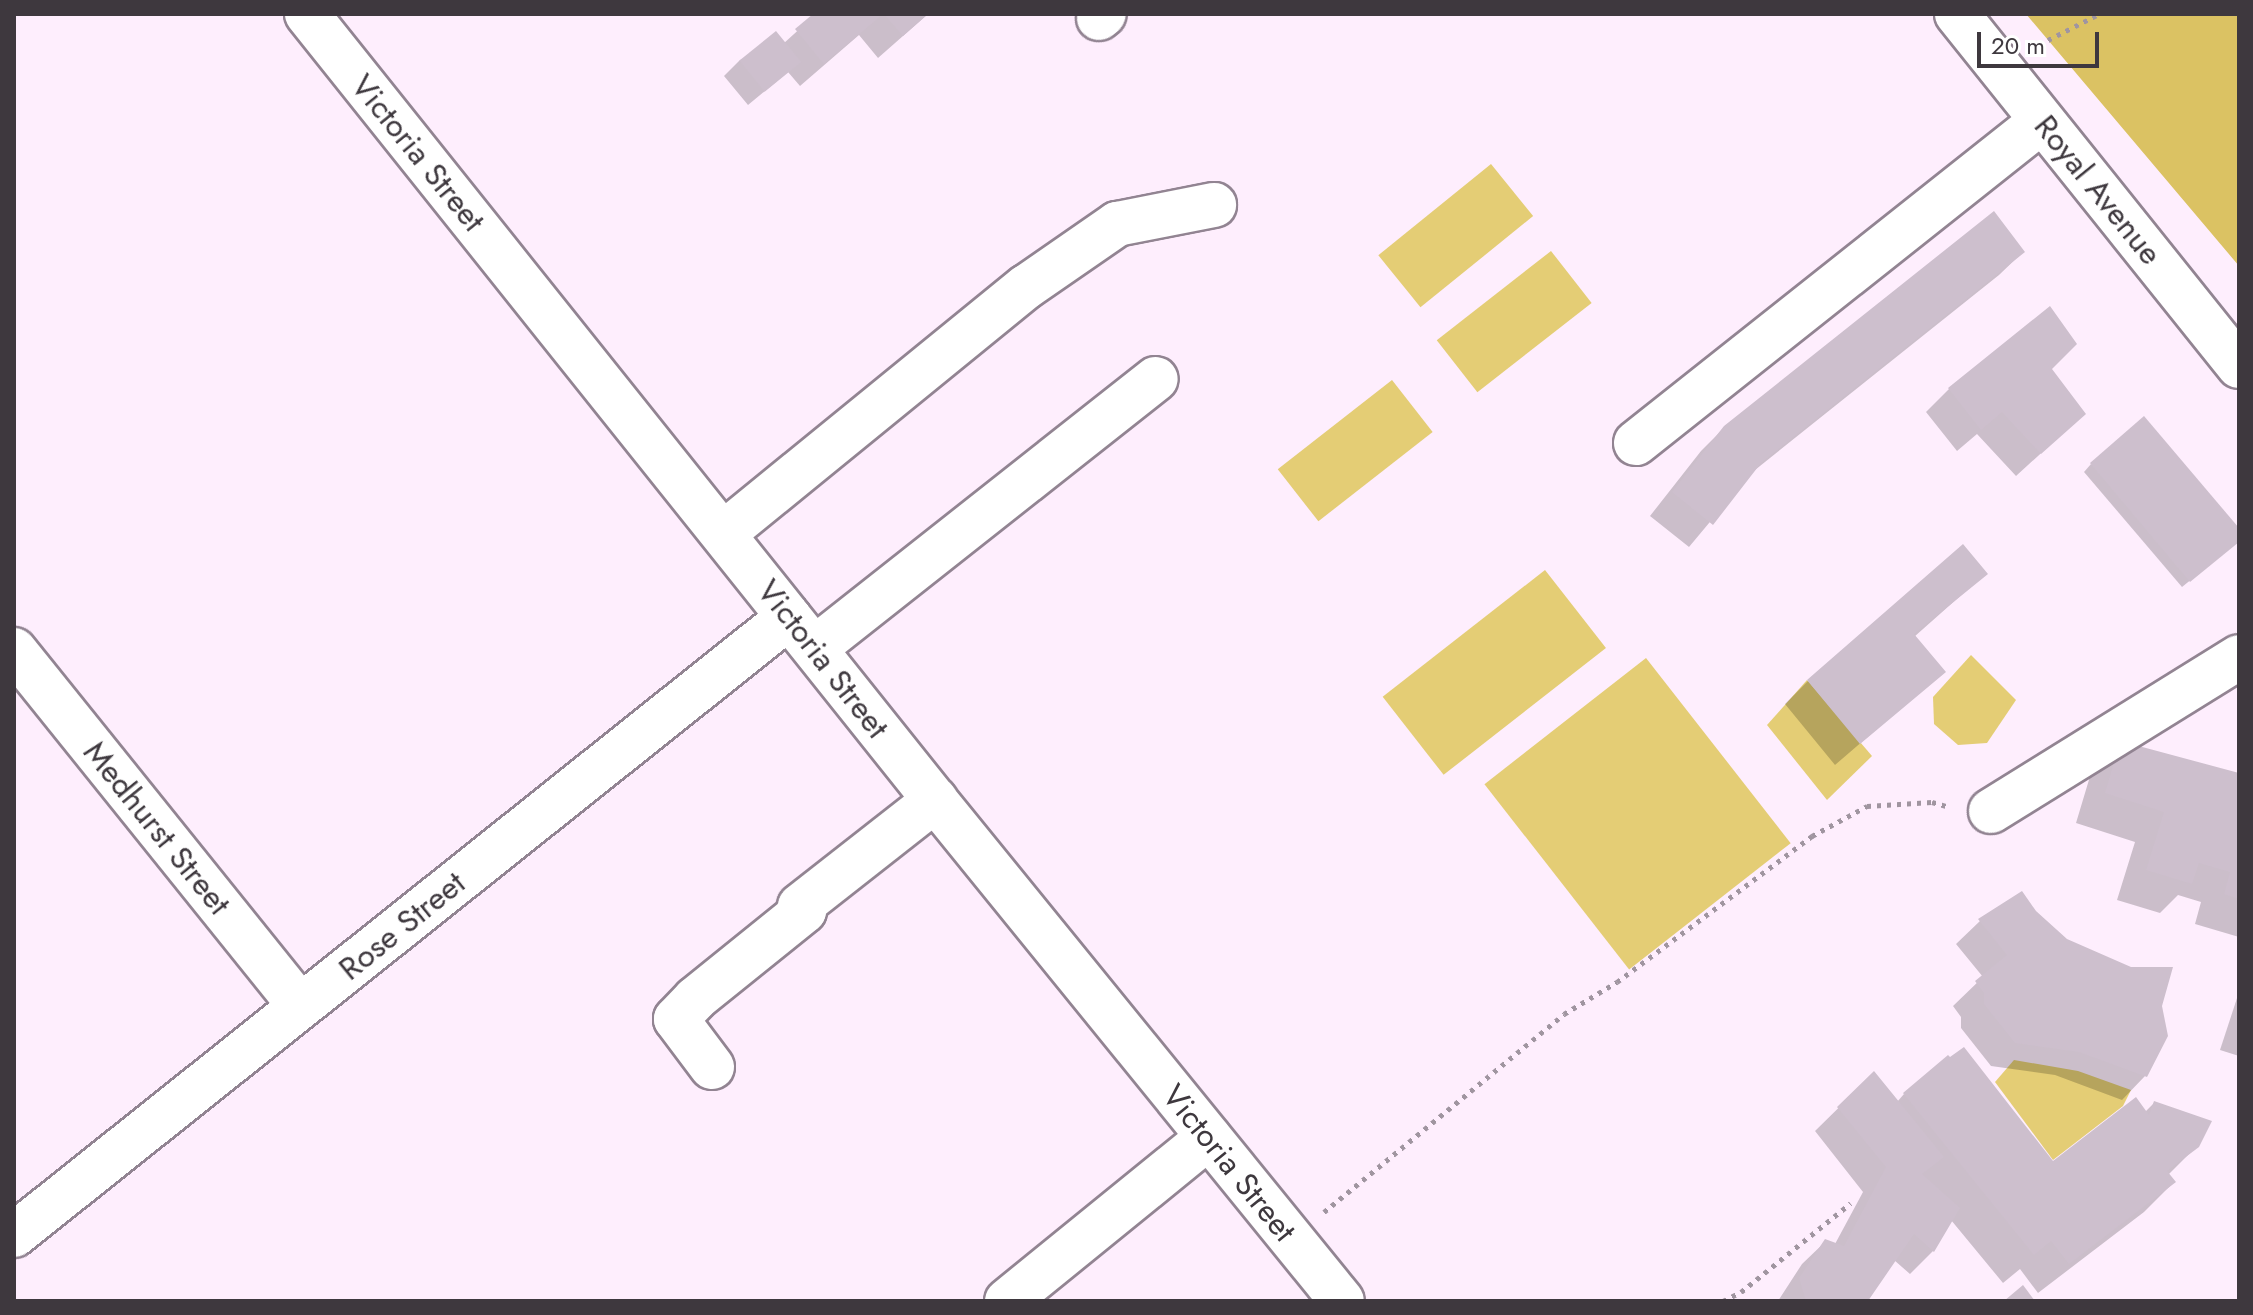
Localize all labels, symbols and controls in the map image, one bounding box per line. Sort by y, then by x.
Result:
scale bar [1981,16,2103,66]
text: 20 m [1991,28,2045,63]
street label: Victoria Street [343,67,493,239]
street label: Royal Avenue [2026,108,2170,272]
street label: Victoria Street [749,572,897,746]
street label: Medhurst Street [75,734,239,922]
street label: Rose Street [331,864,473,988]
street label: Victoria Street [1154,1077,1304,1249]

